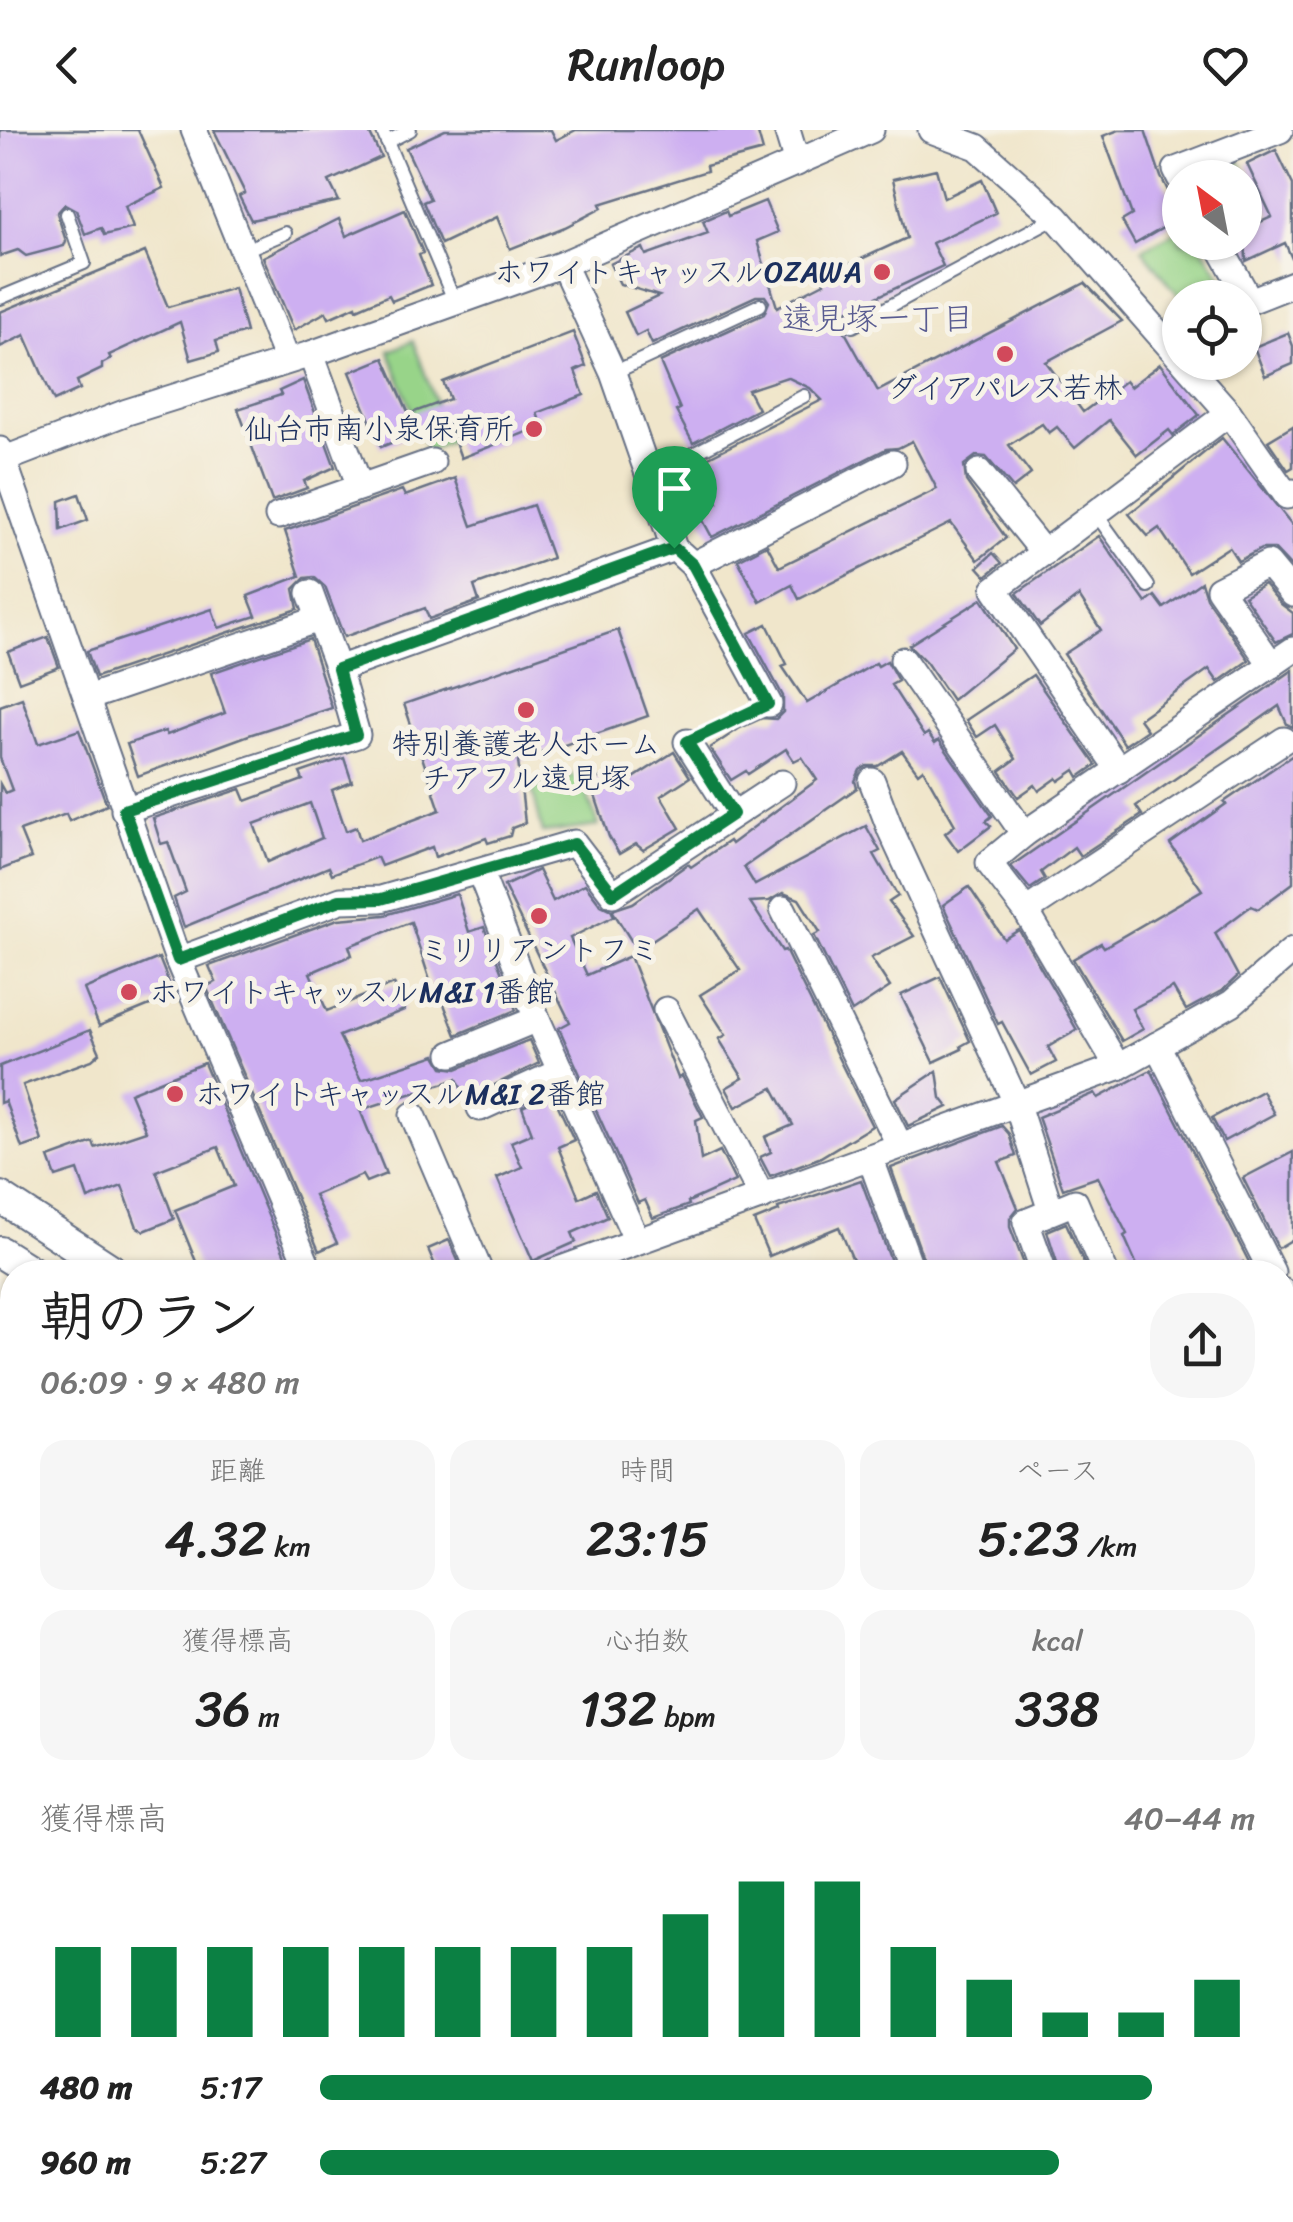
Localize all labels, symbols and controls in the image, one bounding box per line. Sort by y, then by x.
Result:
text: Runloop [568,25,725,105]
icon: back [40,38,95,93]
icon: heart [1198,38,1253,93]
north arrow [1162,160,1262,260]
map controls [1162,160,1262,380]
place label: ホワイトキャッスルOZAWA [494,245,862,299]
marker: ホワイトキャッスルOZAWA [871,261,893,283]
button: locate [1162,280,1262,380]
district label: 遠見塚一丁目 [782,290,974,347]
marker: ダイアパレス若林 [994,343,1016,365]
place label: ダイアパレス若林 [887,361,1123,415]
place label: 仙台市南小泉保育所 [244,402,514,456]
marker: 仙台市南小泉保育所 [523,418,545,440]
pin [632,446,717,549]
icon: arrive [647,461,702,516]
marker: 特別養護老人ホーム チアフル遠見塚 [515,699,537,721]
place label: 特別養護老人ホーム チアフル遠見塚 [392,717,660,805]
marker: ミリリアントフミ [528,905,550,927]
place label: ミリリアントフミ [419,923,659,977]
place label: ホワイトキャッスルM&I 1番館 [149,965,555,1019]
marker: ホワイトキャッスルM&I 1番館 [118,981,140,1003]
place label: ホワイトキャッスルM&I 2番館 [195,1067,606,1121]
marker: ホワイトキャッスルM&I 2番館 [164,1083,186,1105]
text: 朝のラン [40,1268,260,1365]
button: share [1150,1293,1255,1398]
text: 06:09 · 9 × 480 m [40,1354,300,1411]
text: 距離 [209,1446,266,1495]
text: 時間 [619,1446,676,1495]
text: ペース [1016,1446,1099,1495]
text: 4.32 [164,1495,267,1584]
text: 23:15 [586,1495,709,1584]
text: 5:23 [978,1495,1080,1584]
text: km [267,1522,311,1571]
text: /km [1080,1522,1137,1571]
text: 獲得標高 [181,1616,294,1665]
text: 心拍数 [605,1616,690,1665]
text: kcal [1032,1616,1083,1665]
text: 36 [195,1665,251,1754]
text: 132 [579,1665,657,1754]
text: 338 [1015,1665,1100,1754]
text: m [251,1692,280,1741]
text: bpm [657,1692,716,1741]
text: 獲得標高 [40,1790,168,1847]
text: 40–44 m [1124,1790,1255,1847]
text: 480 m [40,2059,132,2116]
text: 5:17 [200,2059,261,2116]
text: 960 m [40,2134,131,2191]
text: 5:27 [200,2134,266,2191]

